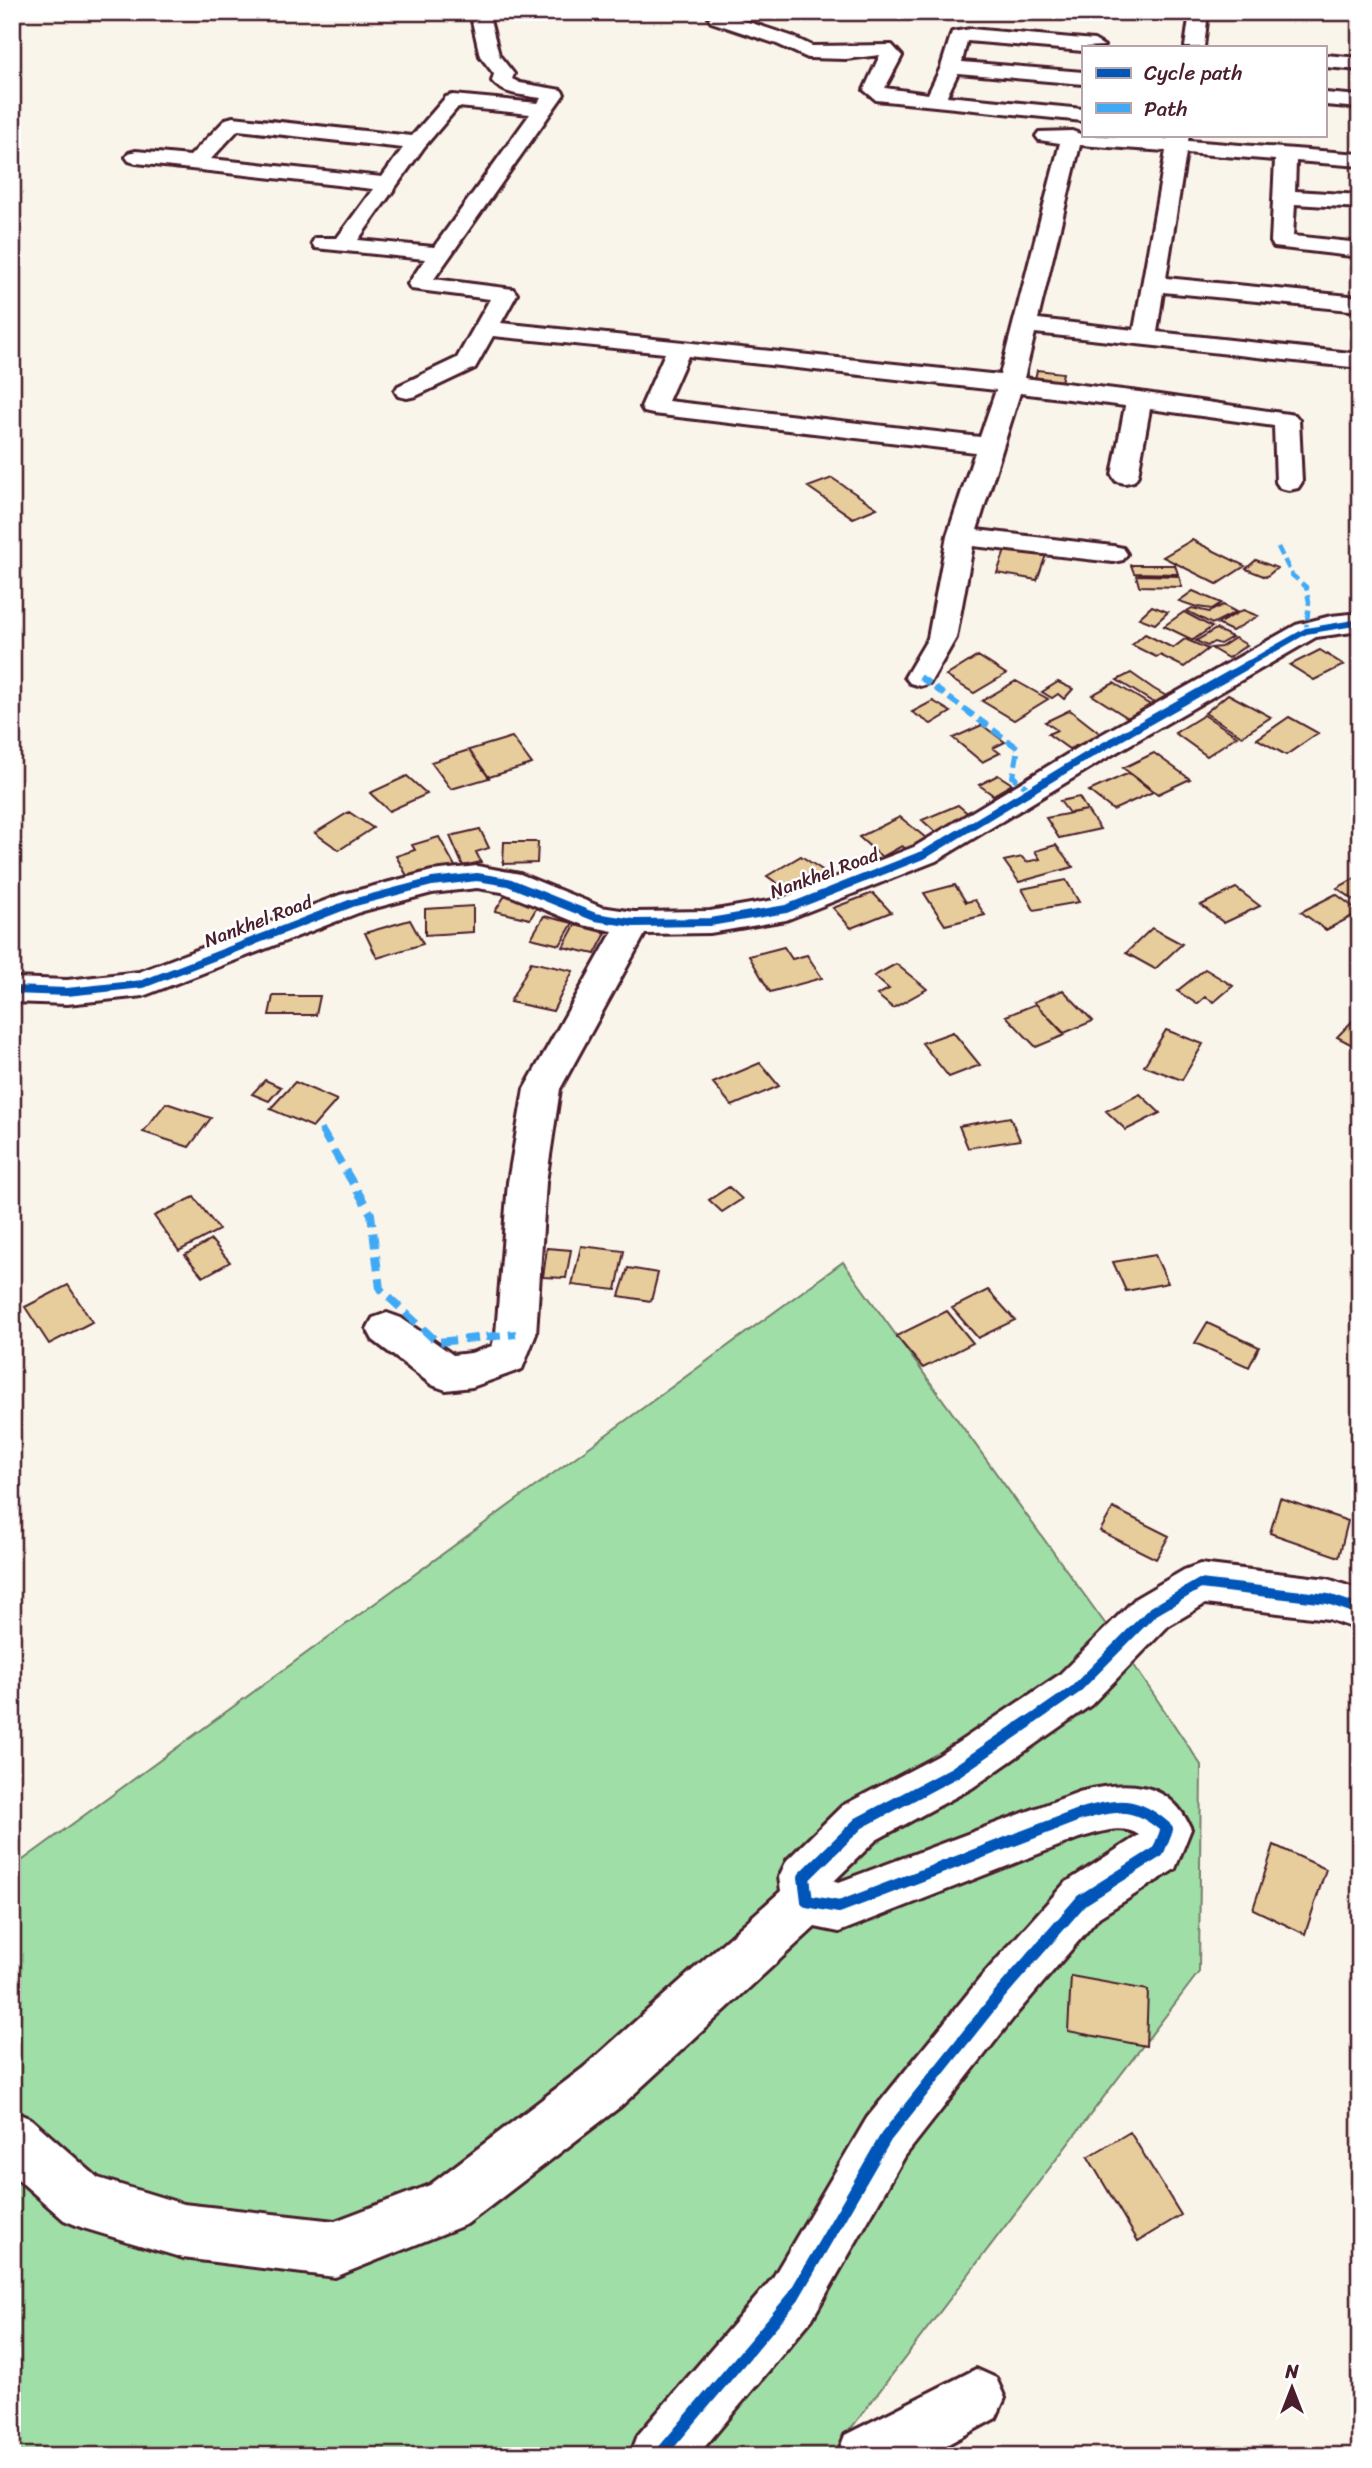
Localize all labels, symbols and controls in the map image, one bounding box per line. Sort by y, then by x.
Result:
legend [1082,46,1326,136]
text: Cycle path [1144,54,1243,92]
text: Path [1144,90,1187,128]
street label: Nankhel Road [765,838,884,908]
street label: Nankhel Road [199,885,318,957]
north arrow [1256,2352,1326,2422]
text: N [1284,2355,1299,2388]

